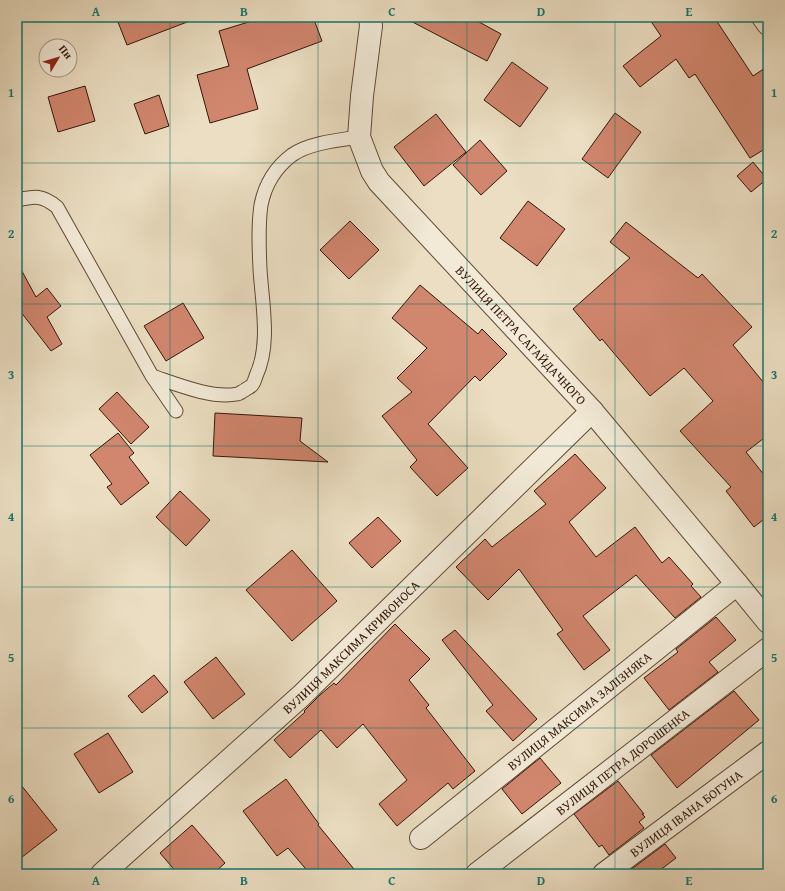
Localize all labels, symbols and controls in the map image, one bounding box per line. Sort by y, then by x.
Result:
text: A [92,2,101,21]
text: B [240,2,248,21]
text: C [388,2,396,21]
text: D [537,2,545,21]
text: E [686,2,693,21]
north arrow [38,38,78,78]
text: Пн [55,41,77,63]
text: 1 [8,83,14,102]
text: 1 [771,83,777,102]
text: 2 [8,224,15,243]
text: 2 [771,224,778,243]
street label: ВУЛИЦЯ ПЕТРА САГАЙДАЧНОГО [451,261,591,409]
text: 3 [8,365,14,384]
text: 3 [771,365,777,384]
text: 4 [8,507,15,526]
text: 4 [771,507,778,526]
street label: ВУЛИЦЯ МАКСИМА КРИВОНОСА [278,576,424,718]
street label: ВУЛИЦЯ МАКСИМА ЗАЛІЗНЯКА [503,647,656,775]
text: 5 [8,648,15,667]
text: 5 [771,648,778,667]
street label: ВУЛИЦЯ ПЕТРА ДОРОШЕНКА [552,704,694,820]
street label: ВУЛИЦЯ ІВАНА БОГУНА [626,765,746,862]
text: 6 [8,789,15,808]
text: 6 [771,789,778,808]
text: A [92,871,101,890]
text: B [240,871,248,890]
text: C [388,871,396,890]
text: D [537,871,545,890]
text: E [686,871,693,890]

